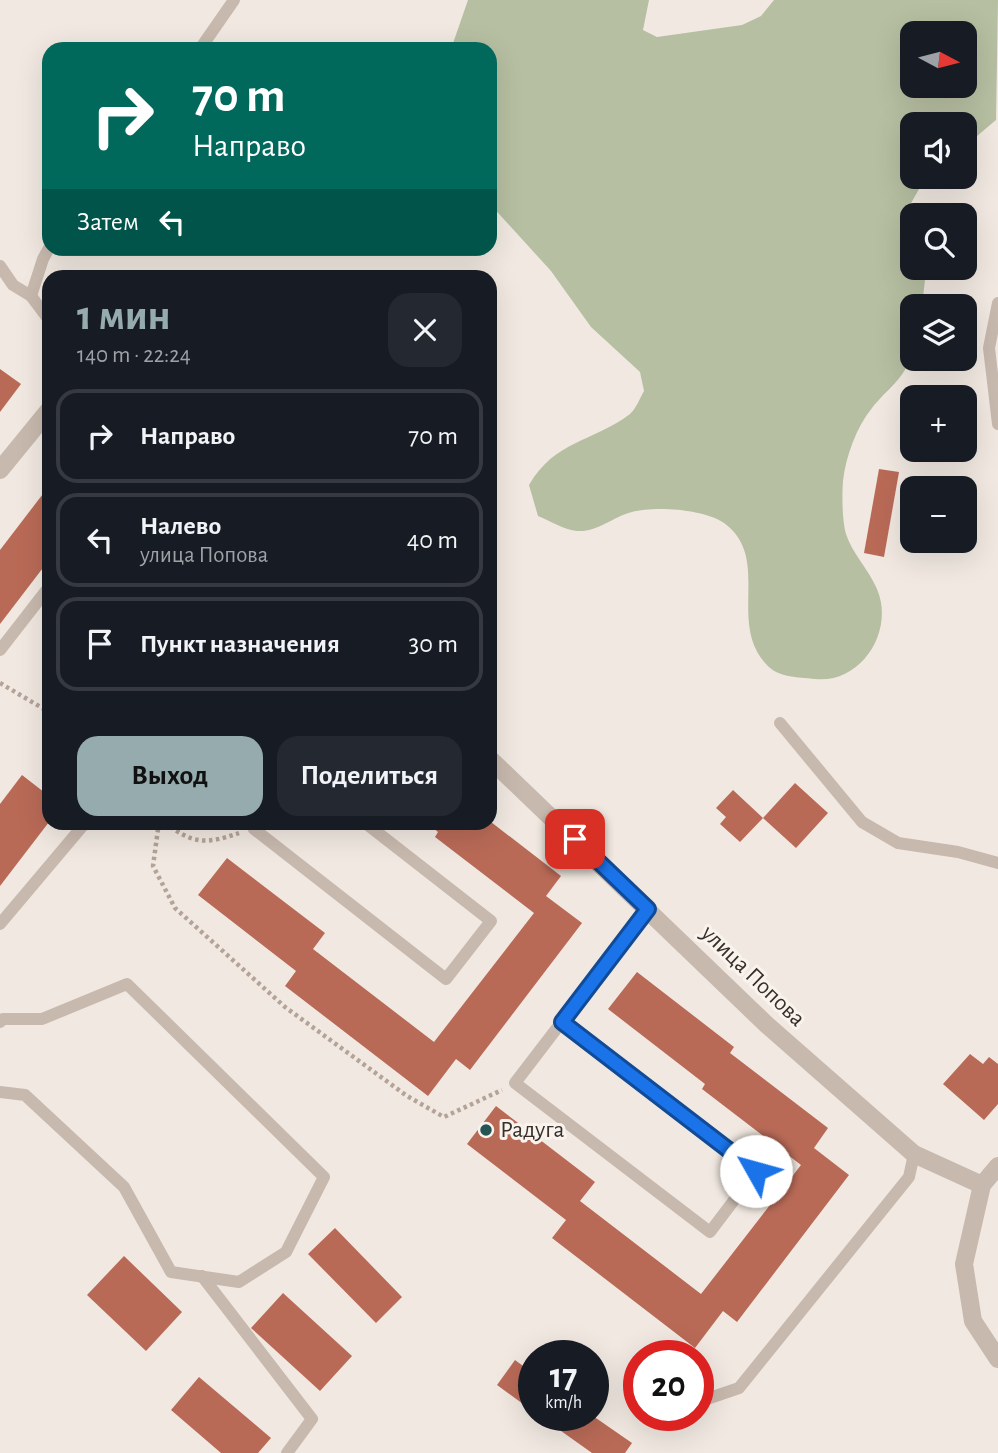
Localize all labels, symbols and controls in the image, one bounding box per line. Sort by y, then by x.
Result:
north arrow [900,21,976,98]
map controls [900,21,977,553]
icon: right [77,70,168,161]
text: 70 m [192,72,286,121]
button: sound [900,112,977,189]
text: Направо [192,130,306,162]
icon: left [153,203,191,241]
button: search [900,203,977,280]
text: Затем [77,209,139,235]
button: close [388,293,462,367]
button: layers [900,294,977,371]
text: 1 мин [77,295,171,337]
text: 140 m · 22:24 [77,344,191,367]
button: + [900,385,977,462]
icon: right [81,417,119,455]
text: Направо [140,423,235,449]
text: 70 m [408,423,458,449]
button: − [900,476,977,553]
text: Налево [140,513,221,539]
icon: left [81,521,119,559]
text: 40 m [407,527,458,553]
text: улица Попова [140,544,268,567]
icon: arrive [81,625,119,663]
text: Пункт назначения [140,631,340,657]
text: 30 m [408,631,458,657]
button: Выход [77,736,263,816]
button: Поделиться [277,736,462,816]
pin [545,809,605,869]
icon: arrive [556,820,594,858]
street label: улица Попова [696,920,810,1031]
place label: Радуга [500,1118,565,1142]
marker: Радуга [478,1122,494,1138]
position arrow [719,1134,793,1208]
speed limit sign: 20 [623,1340,714,1431]
text: 17 [550,1359,577,1394]
text: km/h [545,1394,582,1412]

